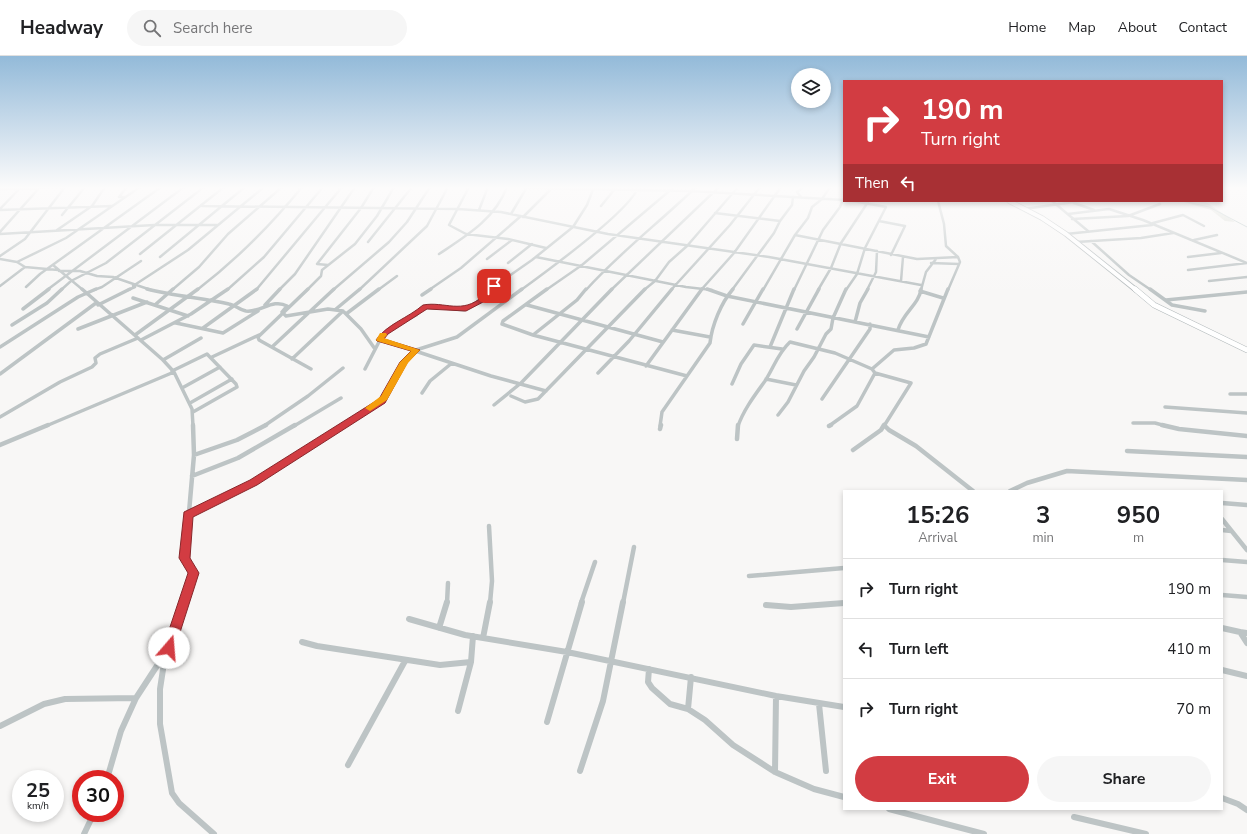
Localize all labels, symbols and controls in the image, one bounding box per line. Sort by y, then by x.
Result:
search box [127,10,407,46]
text: Headway [20,15,103,41]
icon: search [141,17,163,39]
text: Search here [173,18,253,38]
text: Home [1008,18,1046,37]
text: Map [1068,18,1096,37]
text: About [1118,18,1157,37]
text: Contact [1179,18,1227,37]
map controls [791,68,831,108]
button: layers [791,68,831,108]
text: 190 m [921,91,1004,129]
icon: right [855,96,907,148]
text: Turn right [921,127,1000,151]
icon: left [897,172,919,194]
text: Then [855,173,889,193]
pin [477,269,511,303]
icon: arrive [483,275,505,297]
text: 15:26 [906,499,969,531]
text: 3 [1036,499,1050,531]
text: 950 [1117,499,1160,531]
text: Arrival [918,529,957,547]
text: min [1032,529,1054,547]
text: m [1133,529,1144,547]
icon: right [855,578,877,600]
text: Turn right [889,579,958,599]
text: 190 m [1167,579,1211,599]
position arrow [148,627,190,669]
icon: left [855,638,877,660]
text: Turn left [889,639,948,659]
text: 410 m [1167,639,1211,659]
icon: right [855,698,877,720]
text: Turn right [889,699,958,719]
text: 70 m [1176,699,1211,719]
button: Exit [855,756,1029,802]
button: Share [1037,756,1211,802]
speed limit sign: 30 [72,770,124,822]
text: 25 [26,777,50,804]
text: km/h [27,799,49,813]

